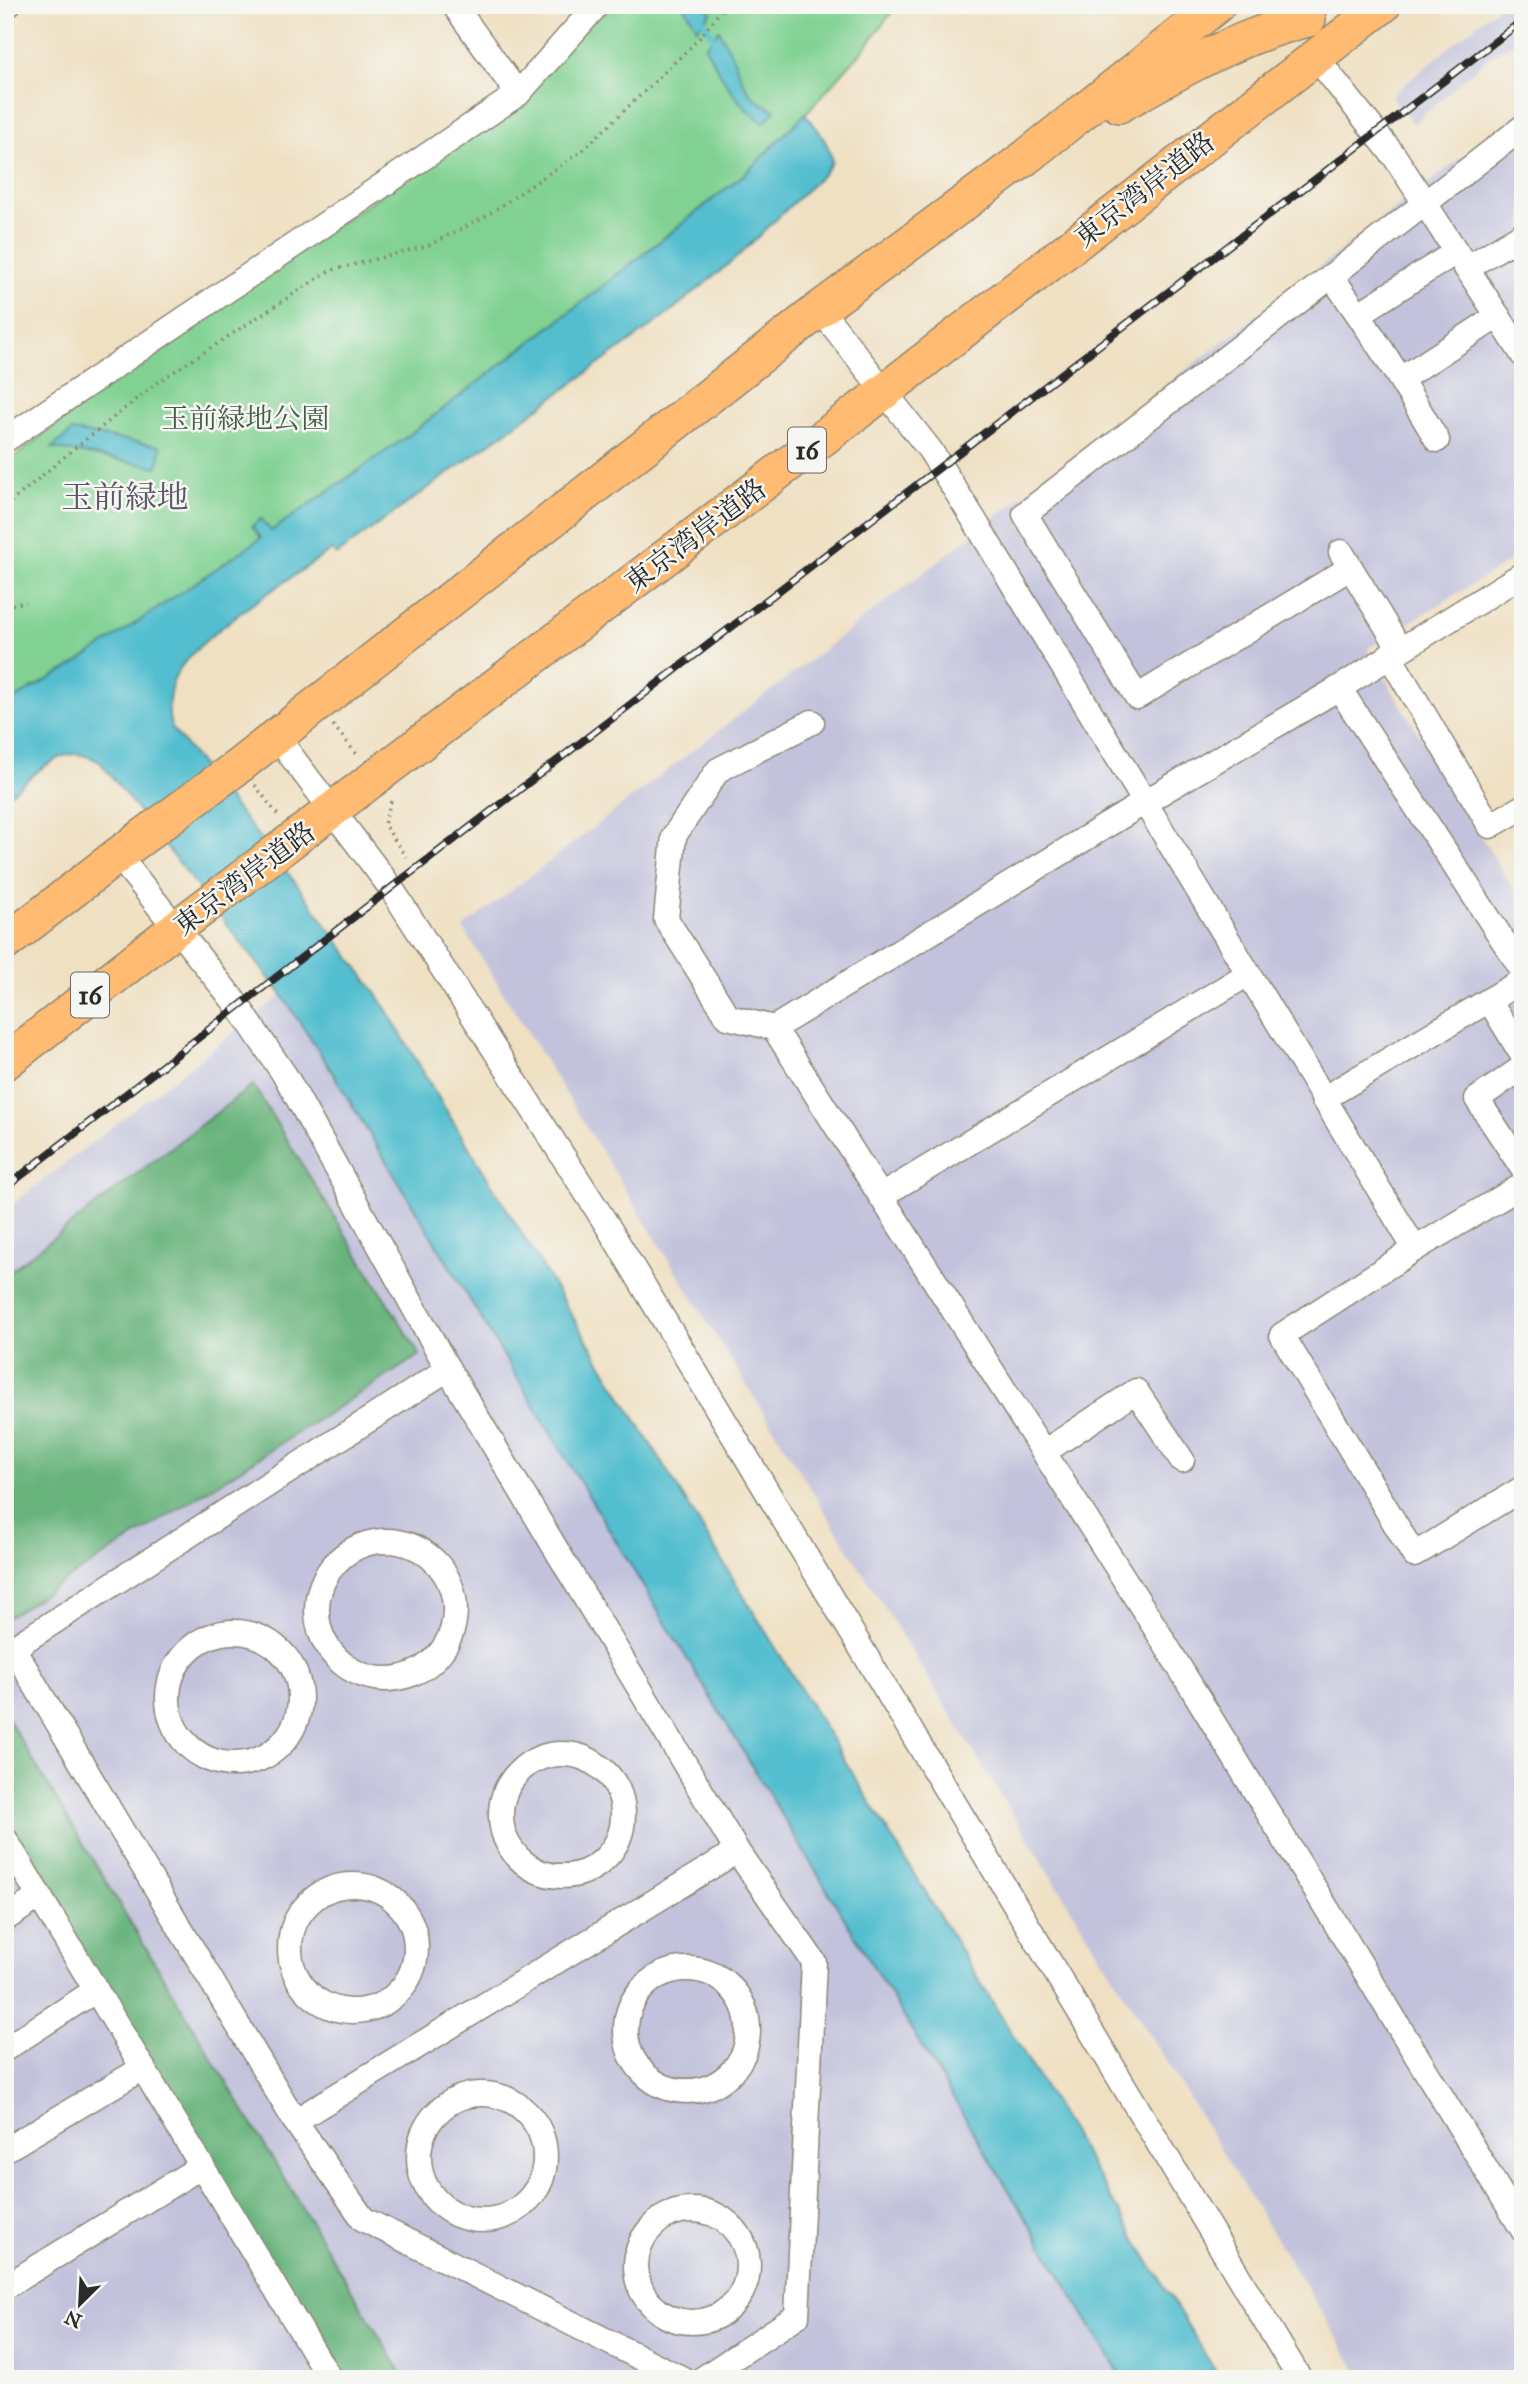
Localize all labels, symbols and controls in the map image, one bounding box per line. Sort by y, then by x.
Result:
street label: 東京湾岸道路 [1067,124,1221,255]
park label: 玉前緑地公園 [161,401,329,436]
road number: 16 [788,428,826,472]
street label: 東京湾岸道路 [618,471,773,600]
district label: 玉前緑地 [61,478,189,517]
street label: 東京湾岸道路 [167,814,322,943]
road number: 16 [71,972,109,1018]
north arrow [46,2268,116,2338]
text: N [61,2305,85,2333]

